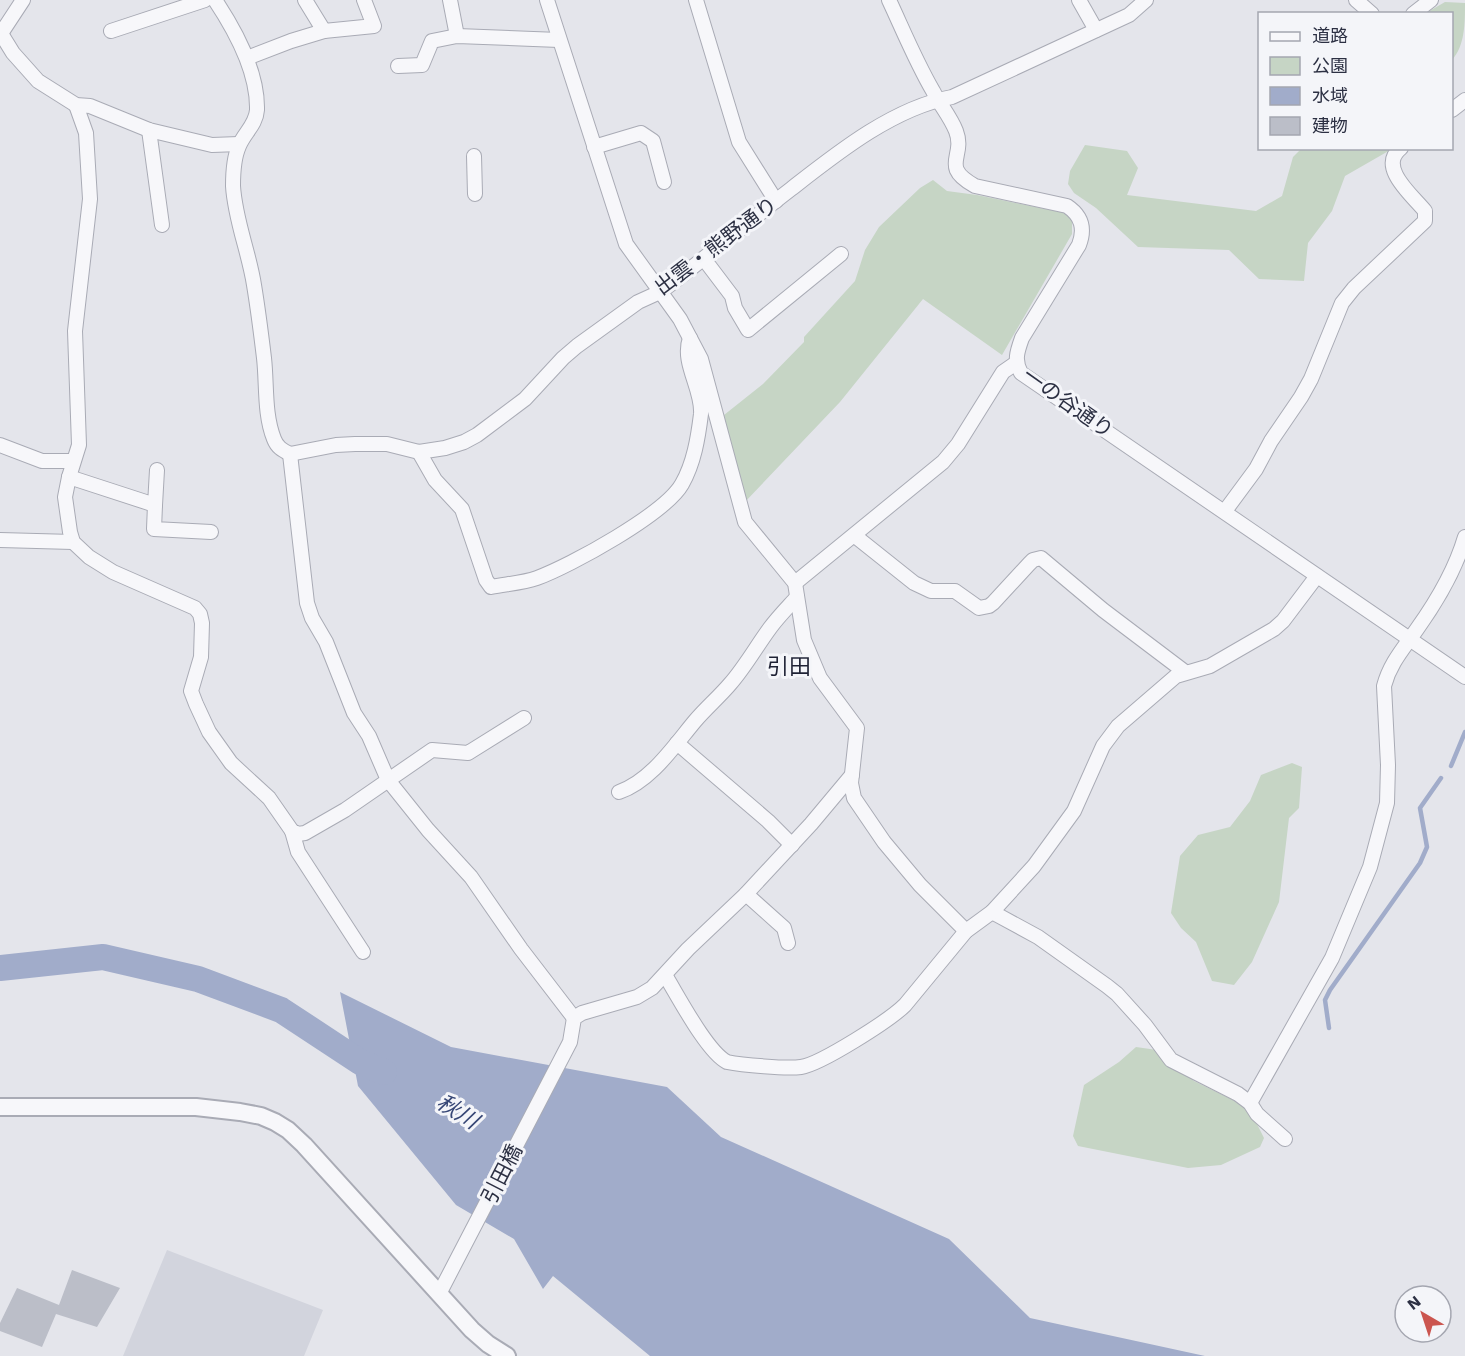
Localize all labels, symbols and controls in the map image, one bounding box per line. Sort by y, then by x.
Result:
legend [1258,12,1453,150]
text: 道路 [1312,25,1348,46]
text: 公園 [1312,55,1348,76]
text: 水域 [1312,85,1348,106]
text: 建物 [1312,115,1348,136]
street label: 出雲・熊野通り [649,191,782,300]
street label: 一の谷通り [1018,362,1118,443]
district label: 引田 [767,654,811,679]
water label: 秋川 [432,1089,485,1135]
street label: 引田橋 [476,1140,527,1208]
north arrow [1393,1284,1453,1344]
text: N [1403,1292,1424,1314]

